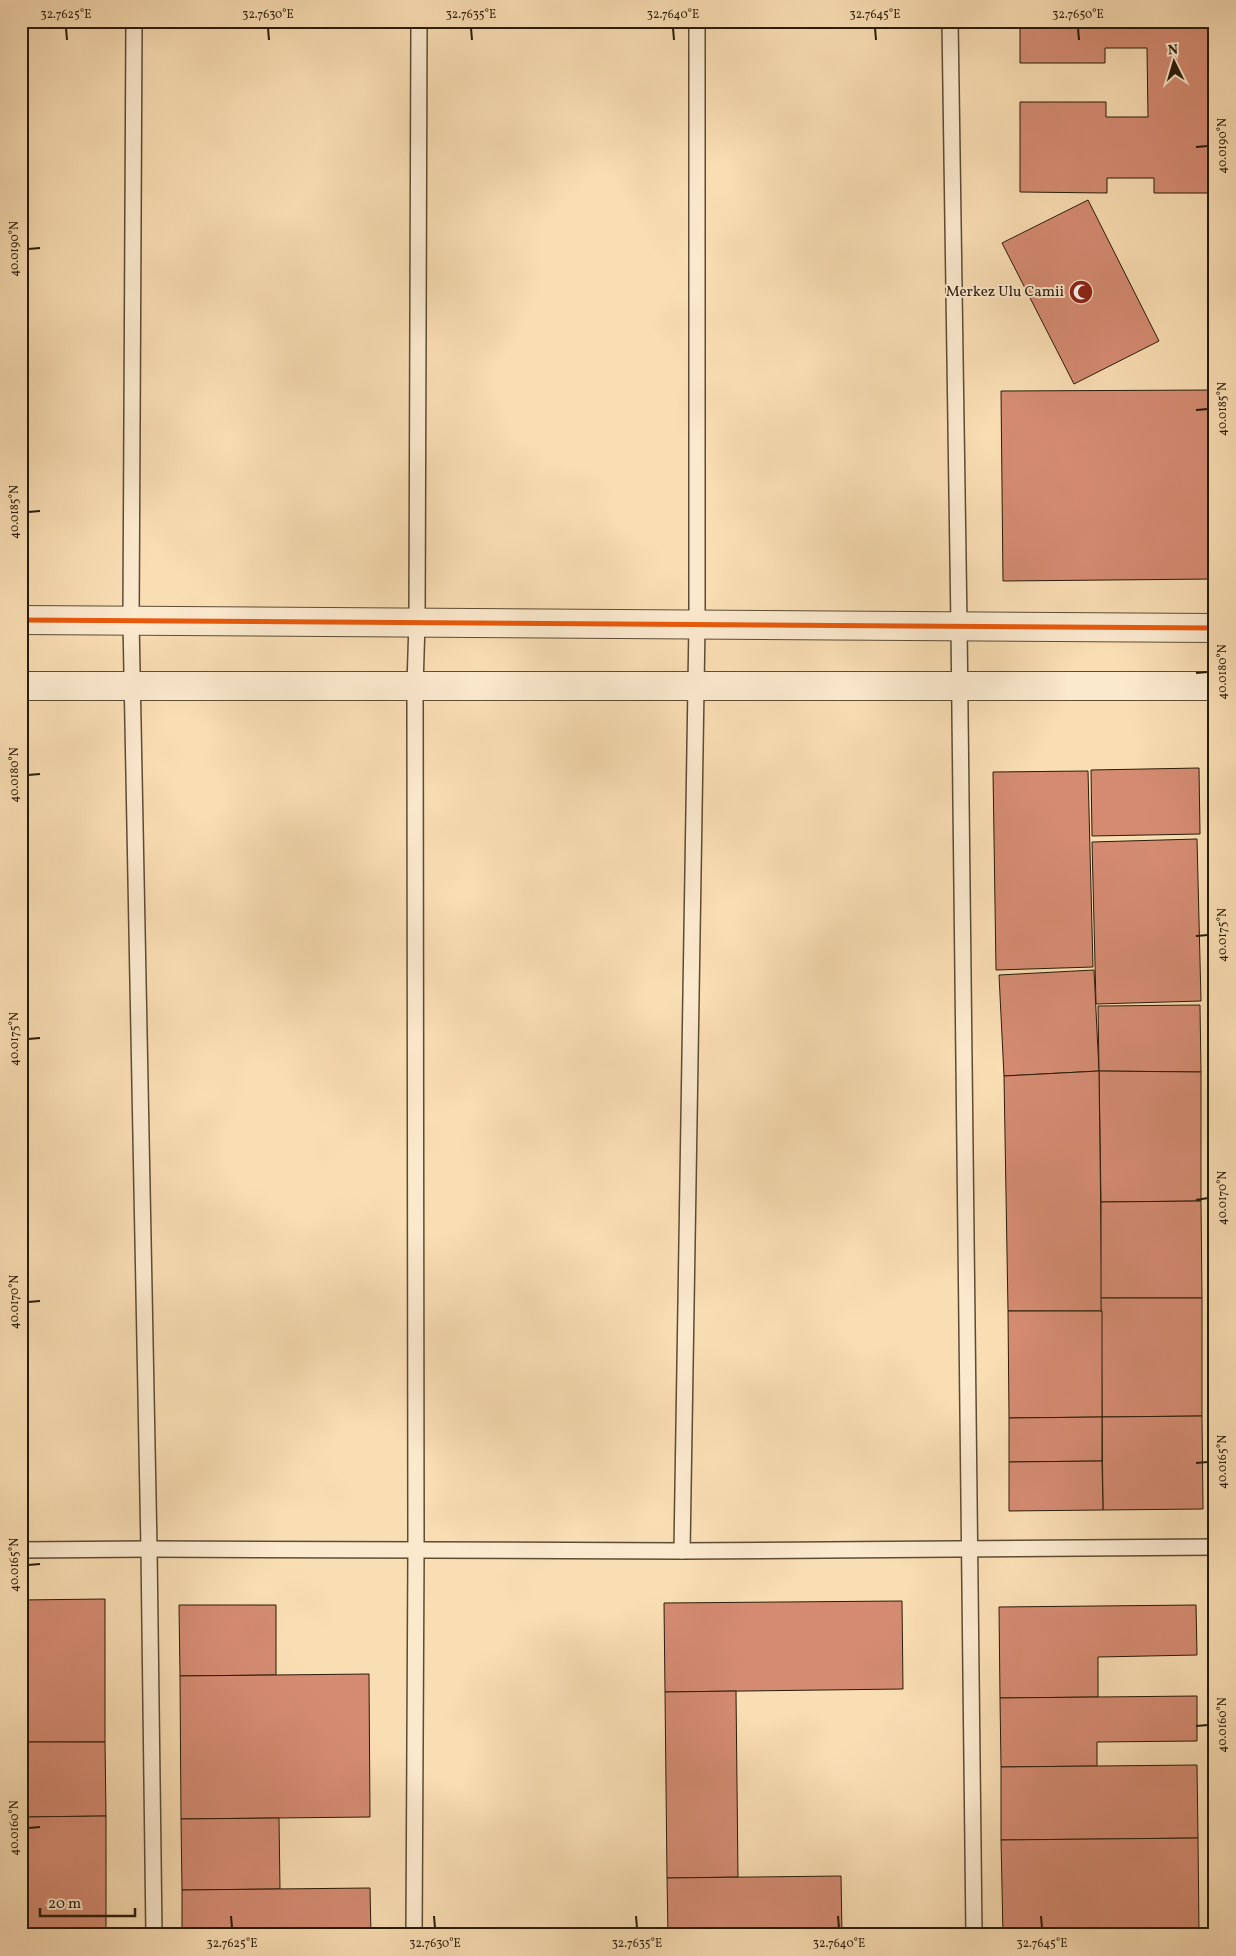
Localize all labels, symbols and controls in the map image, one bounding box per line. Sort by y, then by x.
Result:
text: 32.7625°E [40,7,92,23]
text: 32.7630°E [242,7,294,23]
text: 32.7635°E [446,7,496,23]
text: 32.7640°E [647,7,699,23]
text: 32.7645°E [849,7,901,23]
text: 32.7650°E [1052,7,1104,23]
north arrow [1148,38,1198,88]
text: N [1167,41,1179,60]
text: 40.0190°N [1215,118,1231,174]
text: 40.0190°N [7,221,23,277]
mosque icon: Merkez Ulu Camii [1068,279,1094,305]
place label: Merkez Ulu Camii [946,282,1064,303]
text: 40.0185°N [1215,382,1231,436]
text: 40.0185°N [7,485,23,539]
text: 40.0180°N [1215,644,1231,700]
text: 40.0180°N [7,747,23,803]
text: 40.0175°N [1215,908,1231,962]
text: 40.0175°N [7,1012,23,1066]
text: 40.0170°N [1215,1171,1231,1225]
text: 40.0170°N [7,1275,23,1329]
text: 40.0165°N [1215,1435,1231,1489]
text: 40.0165°N [7,1538,23,1592]
text: 40.0160°N [1215,1697,1231,1753]
text: 40.0160°N [7,1800,23,1856]
scale bar [40,1886,135,1918]
text: 20 m [48,1894,81,1915]
text: 32.7625°E [206,1936,258,1952]
text: 32.7630°E [409,1936,461,1952]
text: 32.7635°E [612,1936,662,1952]
text: 32.7640°E [813,1936,865,1952]
text: 32.7645°E [1016,1936,1068,1952]

